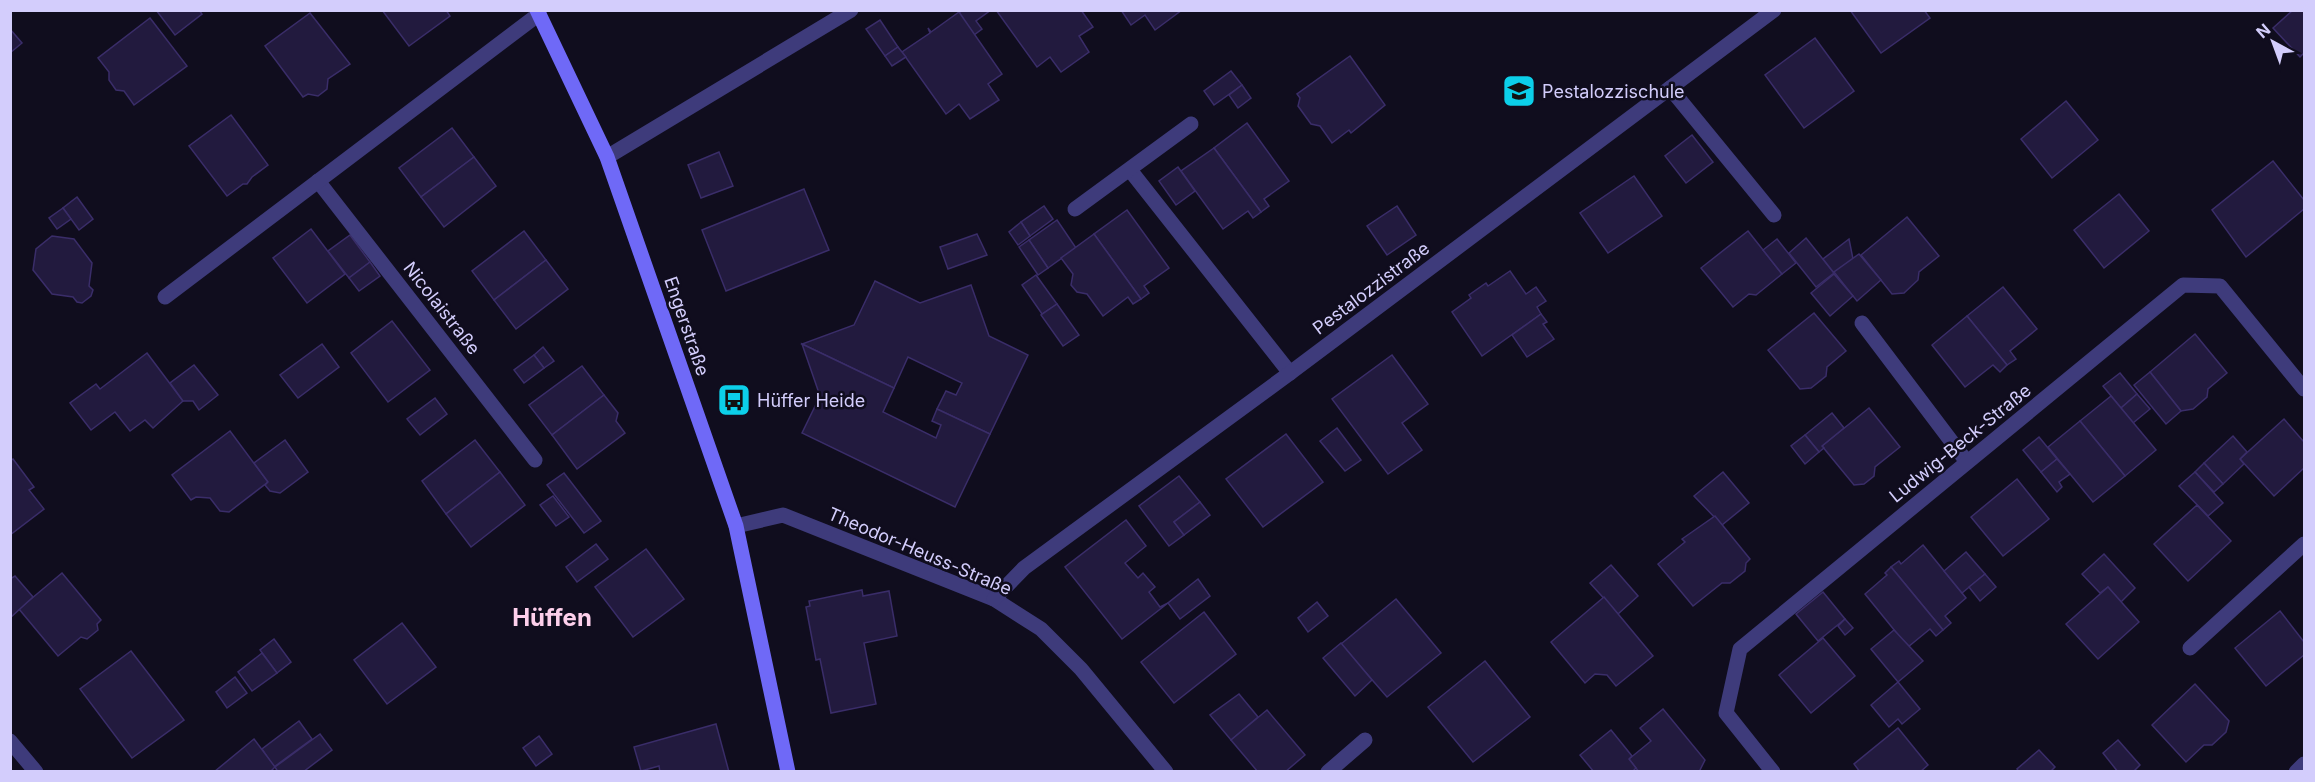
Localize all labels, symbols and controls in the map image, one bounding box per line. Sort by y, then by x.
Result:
north arrow [2243,12,2303,72]
text: N [2252,19,2274,42]
school or university icon: Pestalozzischule [1501,73,1537,109]
place label: Pestalozzischule [1542,81,1685,102]
street label: Pestalozzistraße [1309,237,1433,339]
street label: Nicolaistraße [399,258,485,358]
street label: Engerstraße [660,274,714,378]
street label: Ludwig-Beck-Straße [1885,379,2035,507]
bus stop icon: Hüffer Heide [716,382,752,418]
place label: Hüffer Heide [757,390,865,411]
street label: Theodor-Heuss-Straße [825,503,1015,599]
district label: Hüffen [512,603,592,632]

